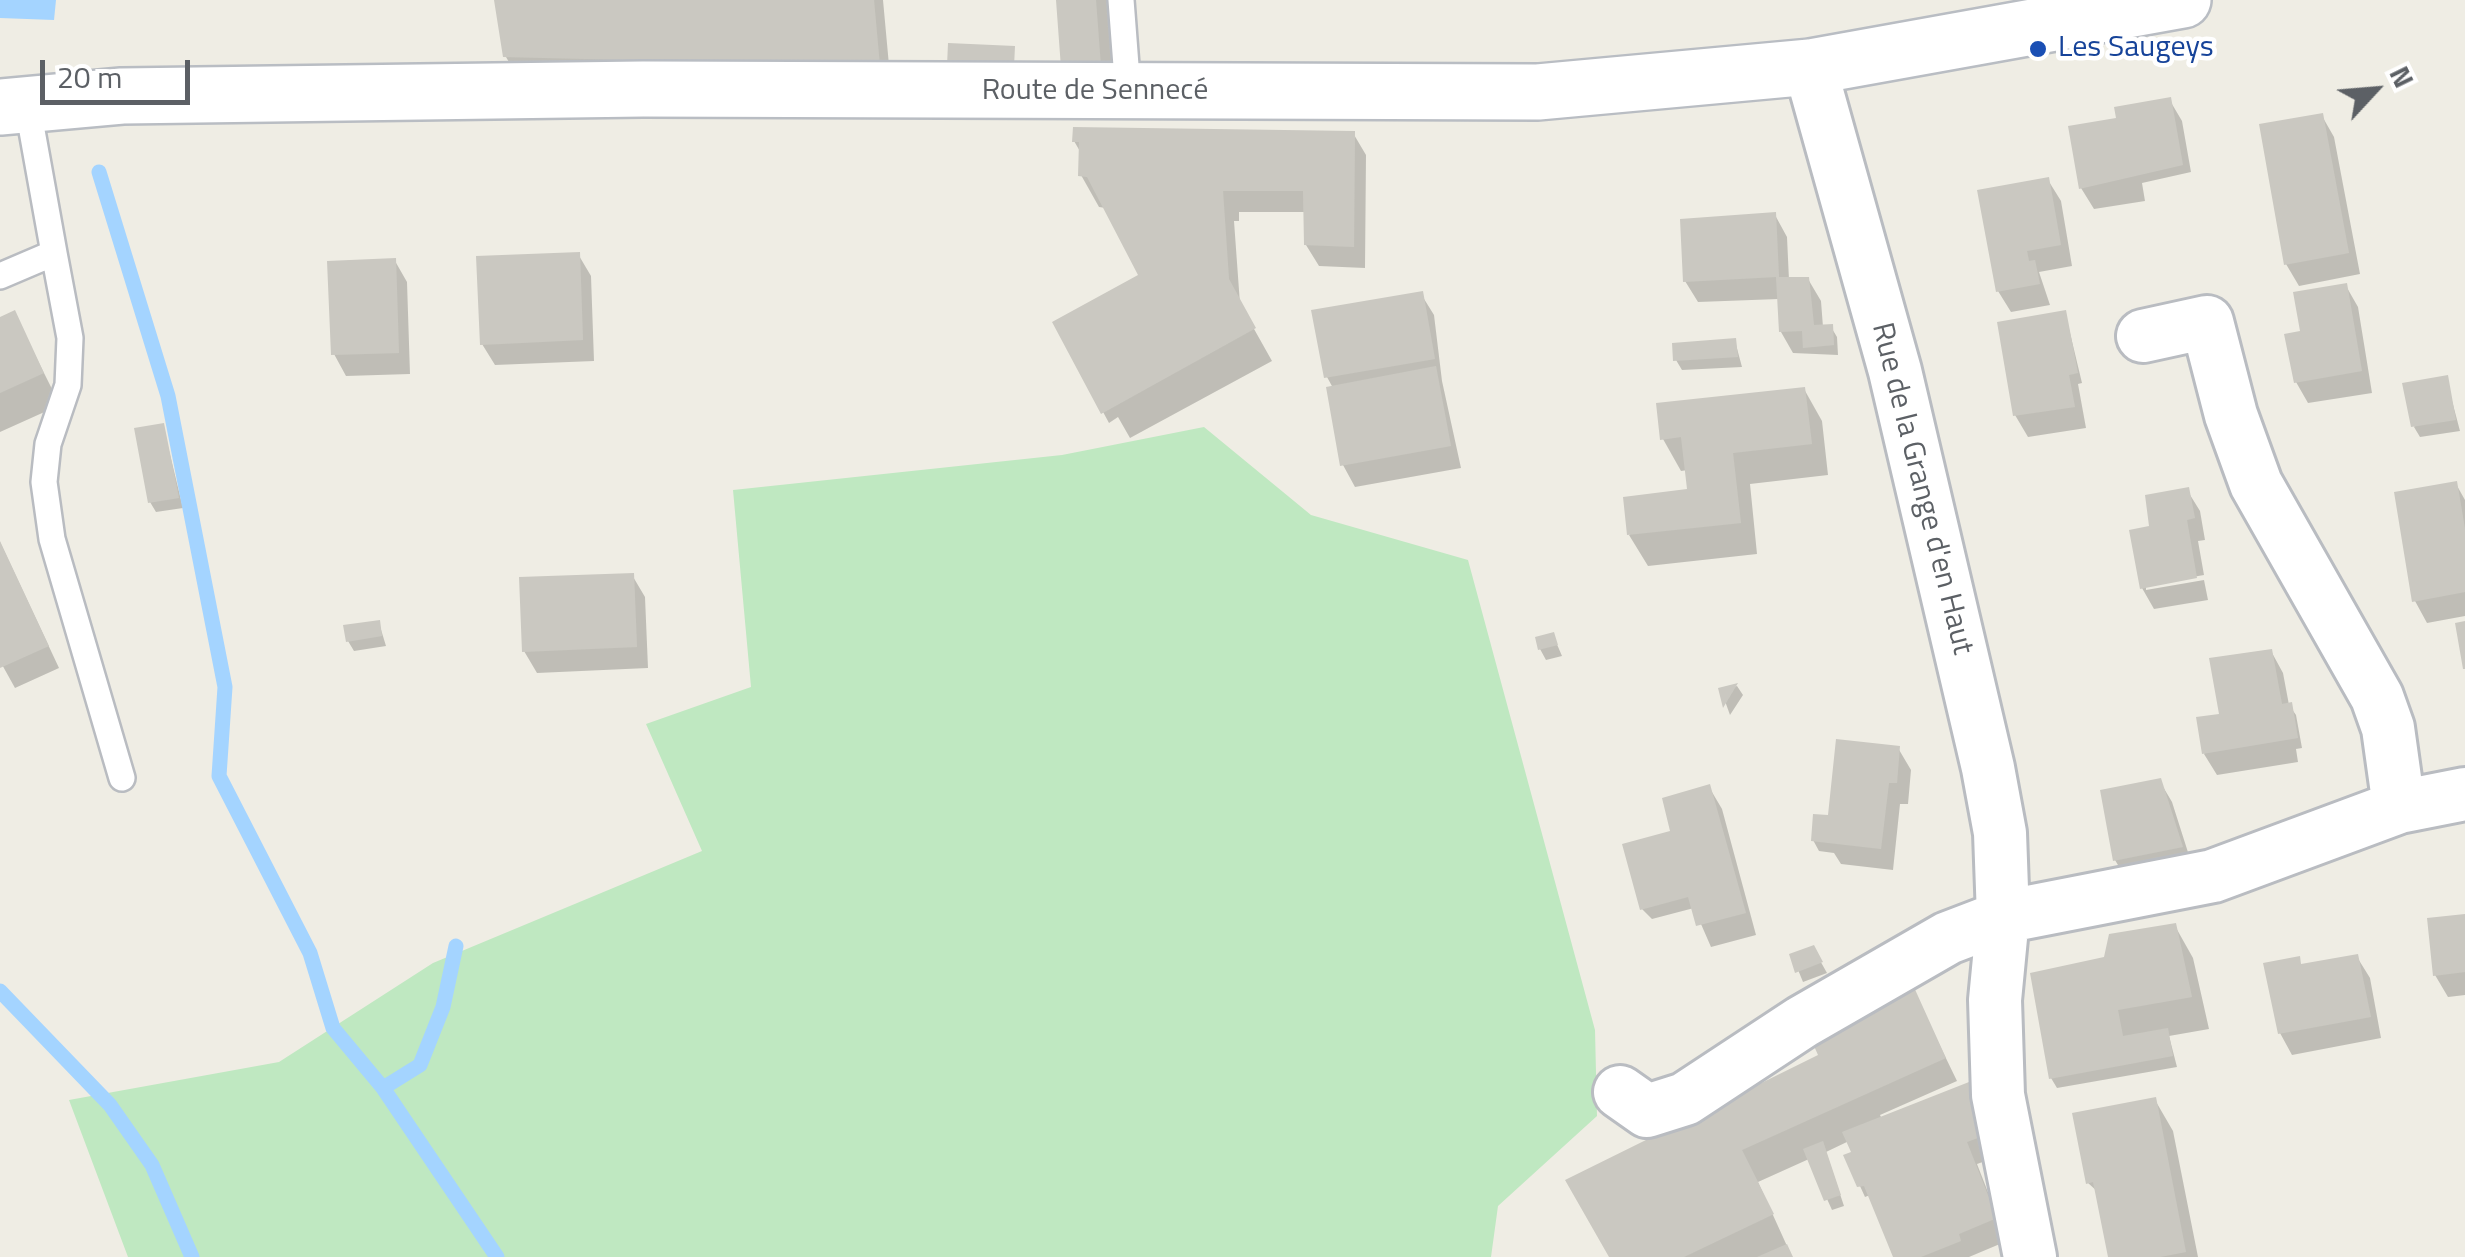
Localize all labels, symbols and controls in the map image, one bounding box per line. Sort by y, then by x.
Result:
place label: Les Saugeys [2058,31,2214,67]
marker: Les Saugeys [2027,38,2049,60]
scale bar [45,40,195,102]
north arrow [2325,40,2425,140]
text: 20 m [57,54,122,100]
text: N [2379,58,2426,95]
street label: Route de Sennecé [982,74,1208,110]
street label: Rue de la Grange d'en Haut [1862,319,1980,659]

